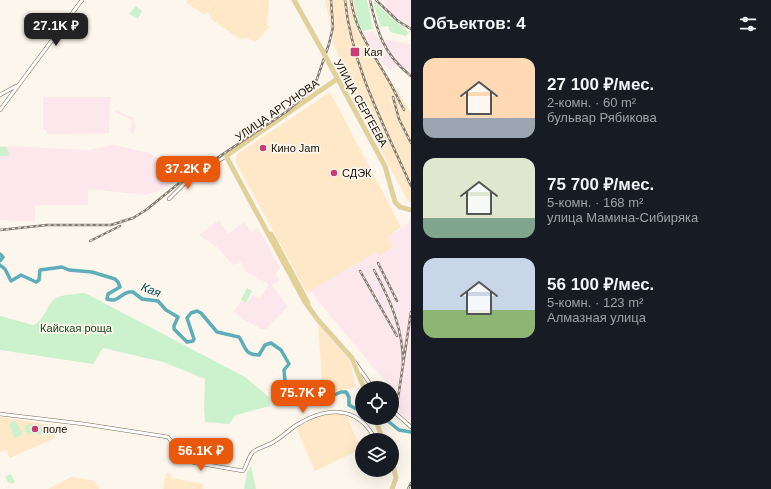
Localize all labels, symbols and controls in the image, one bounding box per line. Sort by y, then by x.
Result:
pin: 27.1K ₽ [19,13,93,47]
icon: filters [737,13,759,35]
text: Объектов: 4 [423,14,526,33]
text: 27.1K ₽ [33,18,79,33]
marker: Кая [349,46,361,58]
place label: Кая [364,46,383,58]
street label: УЛИЦА СЕРГЕЕВА [332,57,390,149]
icon: home [455,74,503,122]
text: 27 100 ₽/мес. [547,75,654,94]
street label: УЛИЦА АРГУНОВА [233,76,321,143]
text: 2-комн. · 60 m² [547,95,636,110]
text: бульвар Рябикова [547,110,657,125]
place label: Кино Jam [271,142,320,154]
marker: Кино Jam [258,143,268,153]
pin: 37.2K ₽ [151,156,225,190]
text: 37.2K ₽ [165,161,211,176]
place label: СДЭК [342,167,372,179]
marker: СДЭК [329,168,339,178]
icon: home [455,174,503,222]
text: 75 700 ₽/мес. [547,175,654,194]
text: 5-комн. · 168 m² [547,195,643,210]
text: улица Мамина-Сибиряка [547,210,698,225]
icon: home [455,274,503,322]
text: 56 100 ₽/мес. [547,275,654,294]
water label: Кая [139,280,164,300]
text: 5-комн. · 123 m² [547,295,643,310]
text: Алмазная улица [547,310,646,325]
park label: Кайская роща [40,322,113,334]
pin: 75.7K ₽ [266,380,340,414]
map controls [355,381,399,477]
button: locate [355,381,399,425]
text: 75.7K ₽ [280,385,326,400]
place label: поле [43,423,67,435]
marker: поле [30,424,40,434]
button: layers [355,433,399,477]
pin: 56.1K ₽ [164,438,238,472]
text: 56.1K ₽ [178,443,224,458]

